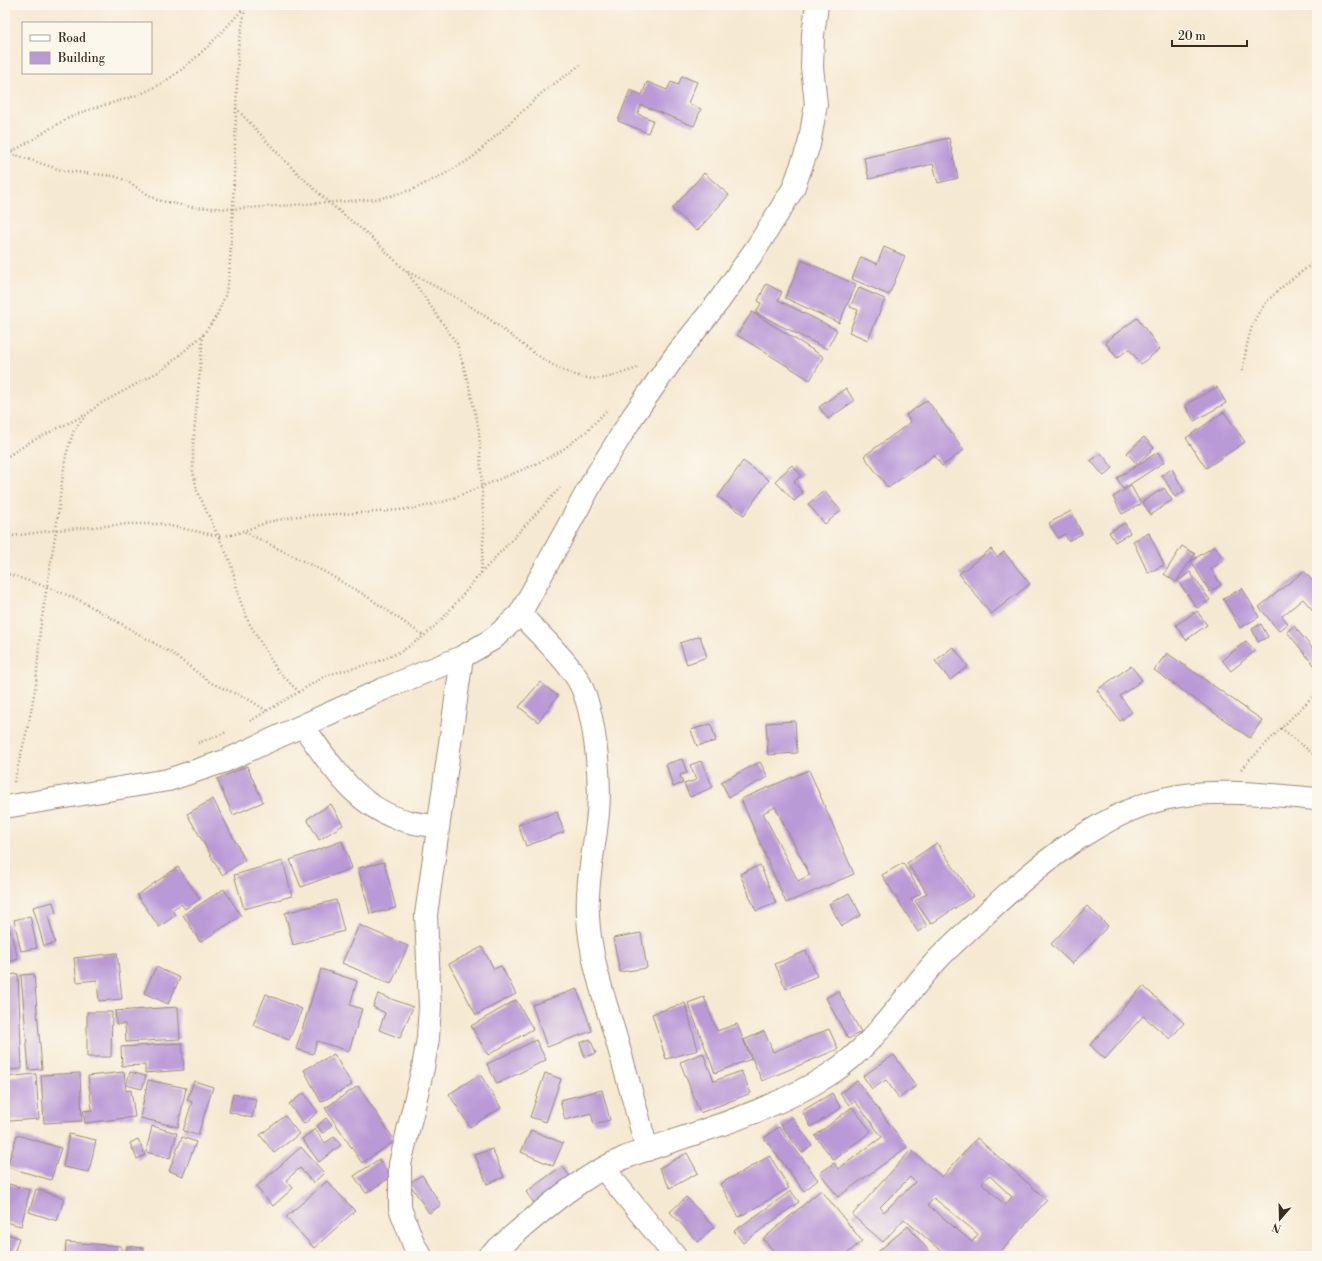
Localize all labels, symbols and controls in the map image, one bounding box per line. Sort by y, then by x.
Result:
legend [22,22,152,74]
scale bar [1172,22,1247,48]
text: 20 m [1178,29,1206,44]
text: Road [58,31,86,46]
text: Building [57,51,106,66]
north arrow [1260,1199,1300,1239]
text: N [1270,1219,1283,1236]

